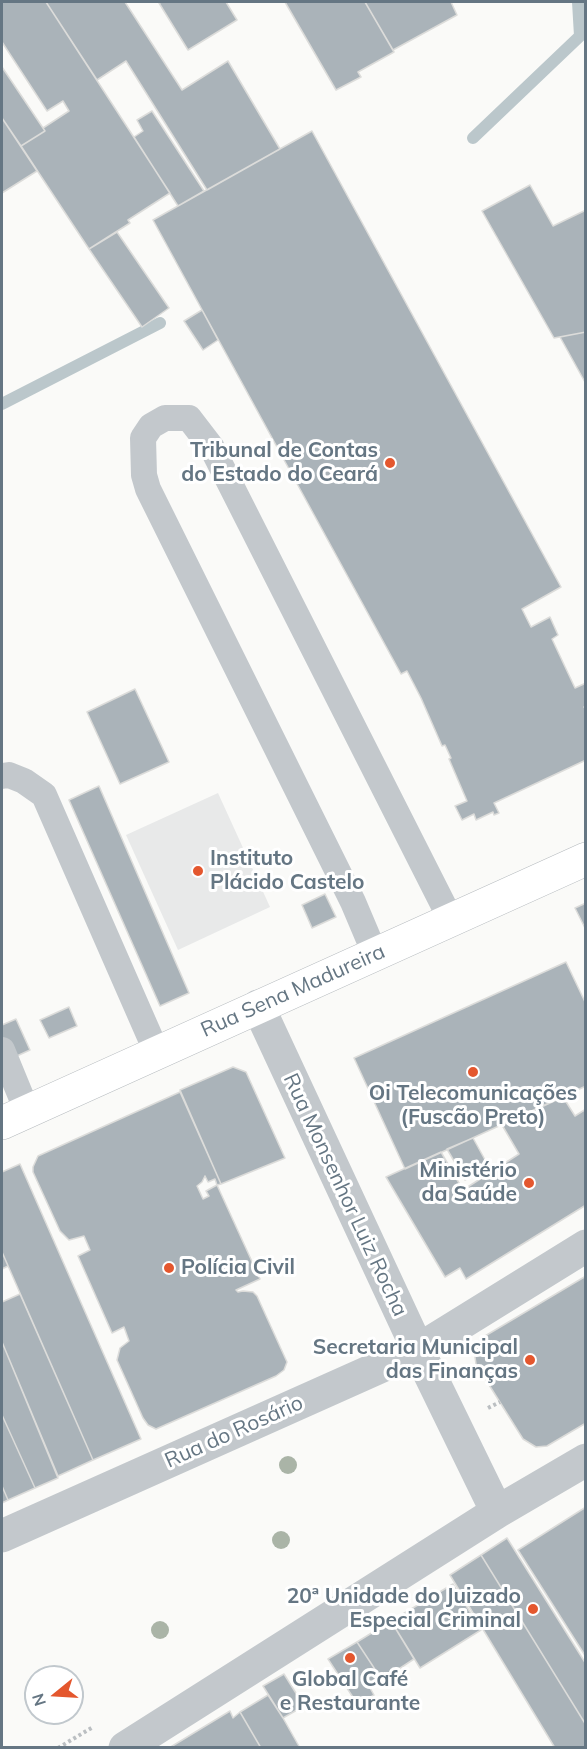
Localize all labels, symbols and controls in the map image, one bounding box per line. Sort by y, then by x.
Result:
place label: Tribunal de Contas do Estado do Ceará [181,438,378,488]
marker: Tribunal de Contas do Estado do Ceará [383,456,397,470]
place label: Instituto Plácido Castelo [210,846,364,896]
marker: Instituto Plácido Castelo [191,864,205,878]
street label: Rua Sena Madureira [197,939,389,1043]
marker: Oi Telecomunicações (Fuscão Preto) [466,1065,480,1079]
street label: Rua Monsenhor Luiz Rocha [278,1070,412,1320]
place label: Oi Telecomunicações (Fuscão Preto) [369,1081,577,1131]
place label: Ministério da Saúde [419,1158,517,1208]
marker: Ministério da Saúde [522,1176,536,1190]
place label: Polícia Civil [181,1255,295,1281]
marker: Polícia Civil [162,1261,176,1275]
place label: Secretaria Municipal das Finanças [313,1335,518,1385]
marker: Secretaria Municipal das Finanças [523,1353,537,1367]
street label: Rua do Rosário [161,1390,307,1474]
place label: 20ª Unidade do Juizado Especial Criminal [287,1584,521,1634]
marker: 20ª Unidade do Juizado Especial Criminal [526,1602,540,1616]
marker: Global Café e Restaurante [343,1651,357,1665]
north arrow [24,1665,84,1725]
place label: Global Café e Restaurante [280,1667,420,1717]
text: N [27,1691,50,1709]

